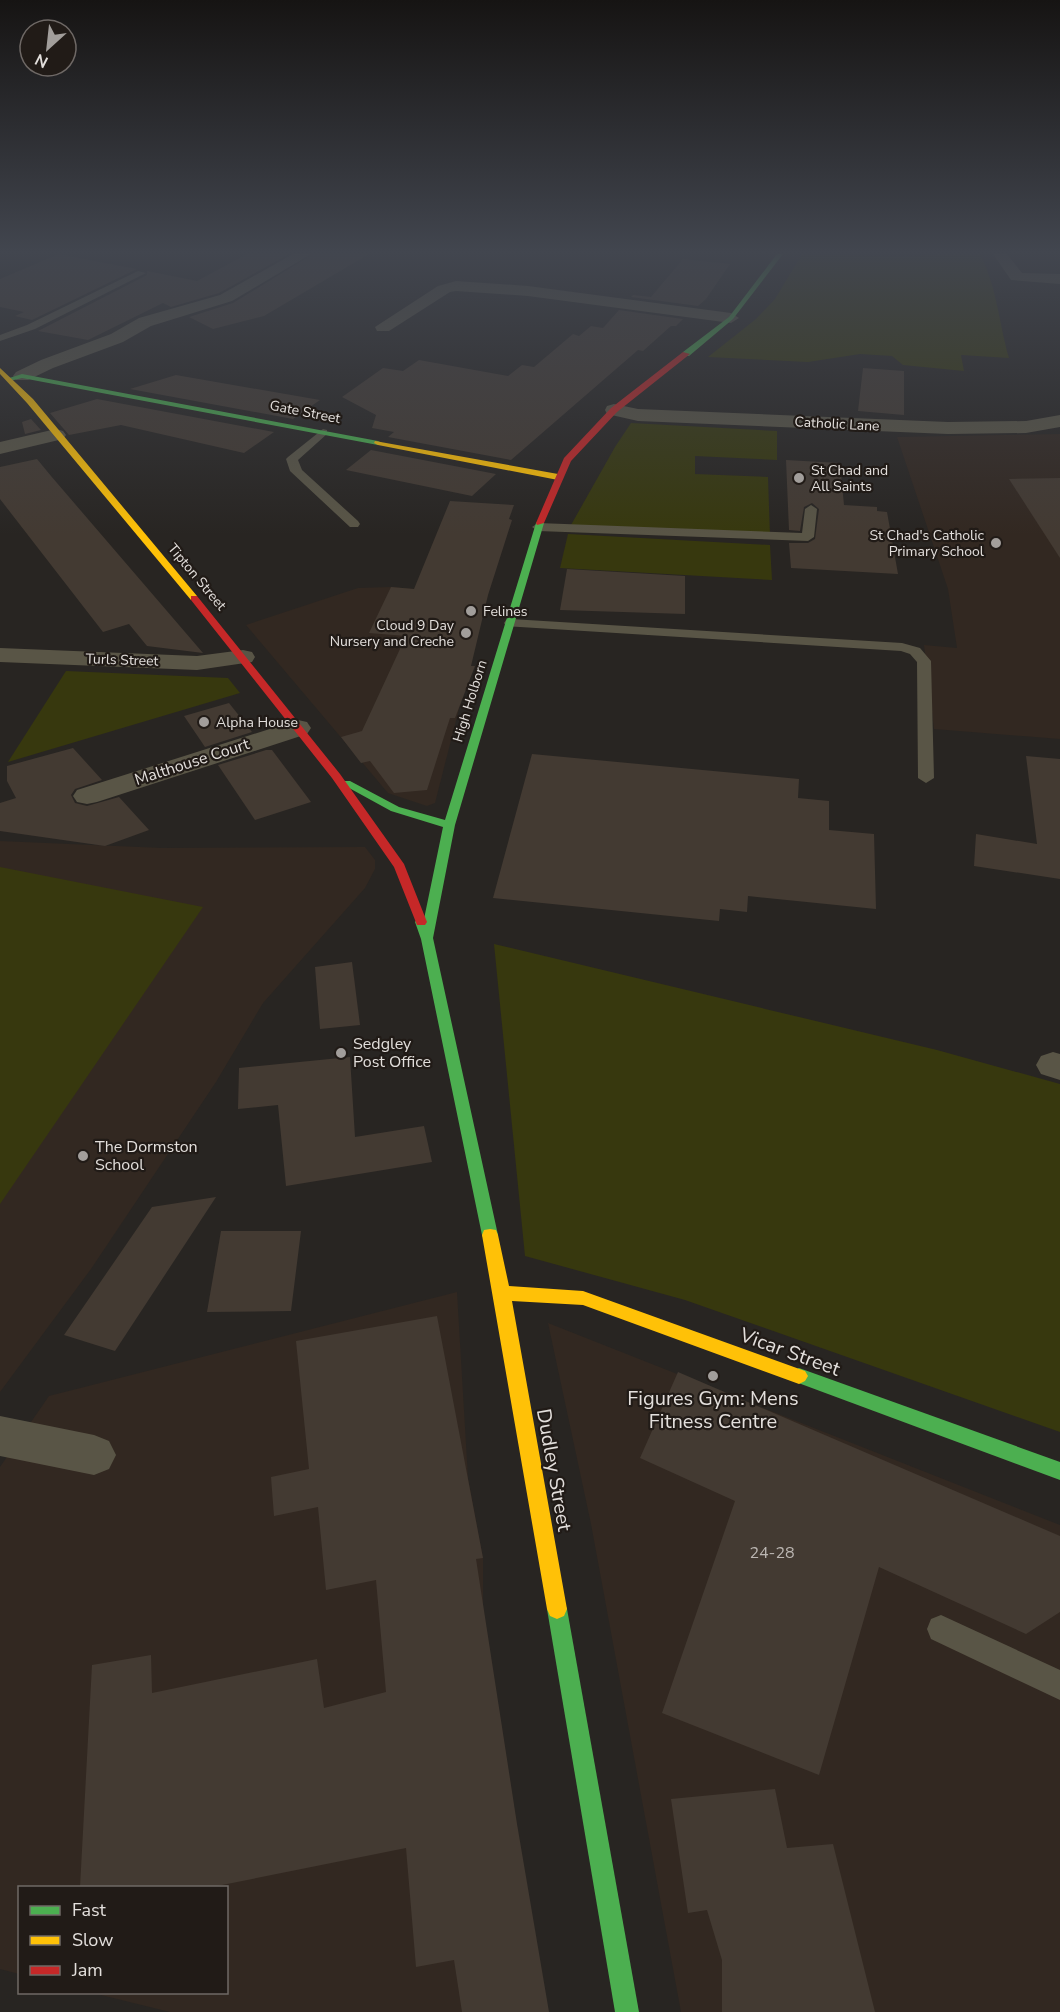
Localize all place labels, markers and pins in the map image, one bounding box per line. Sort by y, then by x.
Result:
place label: St Chad and All Saints [811,461,888,496]
marker: St Chad and All Saints [792,471,806,485]
place label: St Chad's Catholic Primary School [869,526,985,561]
marker: St Chad's Catholic Primary School [989,536,1003,550]
place label: Felines [483,602,528,621]
marker: Felines [464,604,478,618]
place label: Cloud 9 Day Nursery and Creche [330,616,455,651]
marker: Cloud 9 Day Nursery and Creche [459,626,473,640]
place label: Alpha House [216,713,298,732]
marker: Alpha House [197,715,211,729]
place label: Sedgley Post Office [353,1033,431,1073]
marker: Sedgley Post Office [334,1046,348,1060]
place label: The Dormston School [95,1136,198,1176]
marker: The Dormston School [76,1149,90,1163]
marker: Figures Gym: Mens Fitness Centre [706,1369,720,1383]
place label: Figures Gym: Mens Fitness Centre [627,1385,799,1435]

